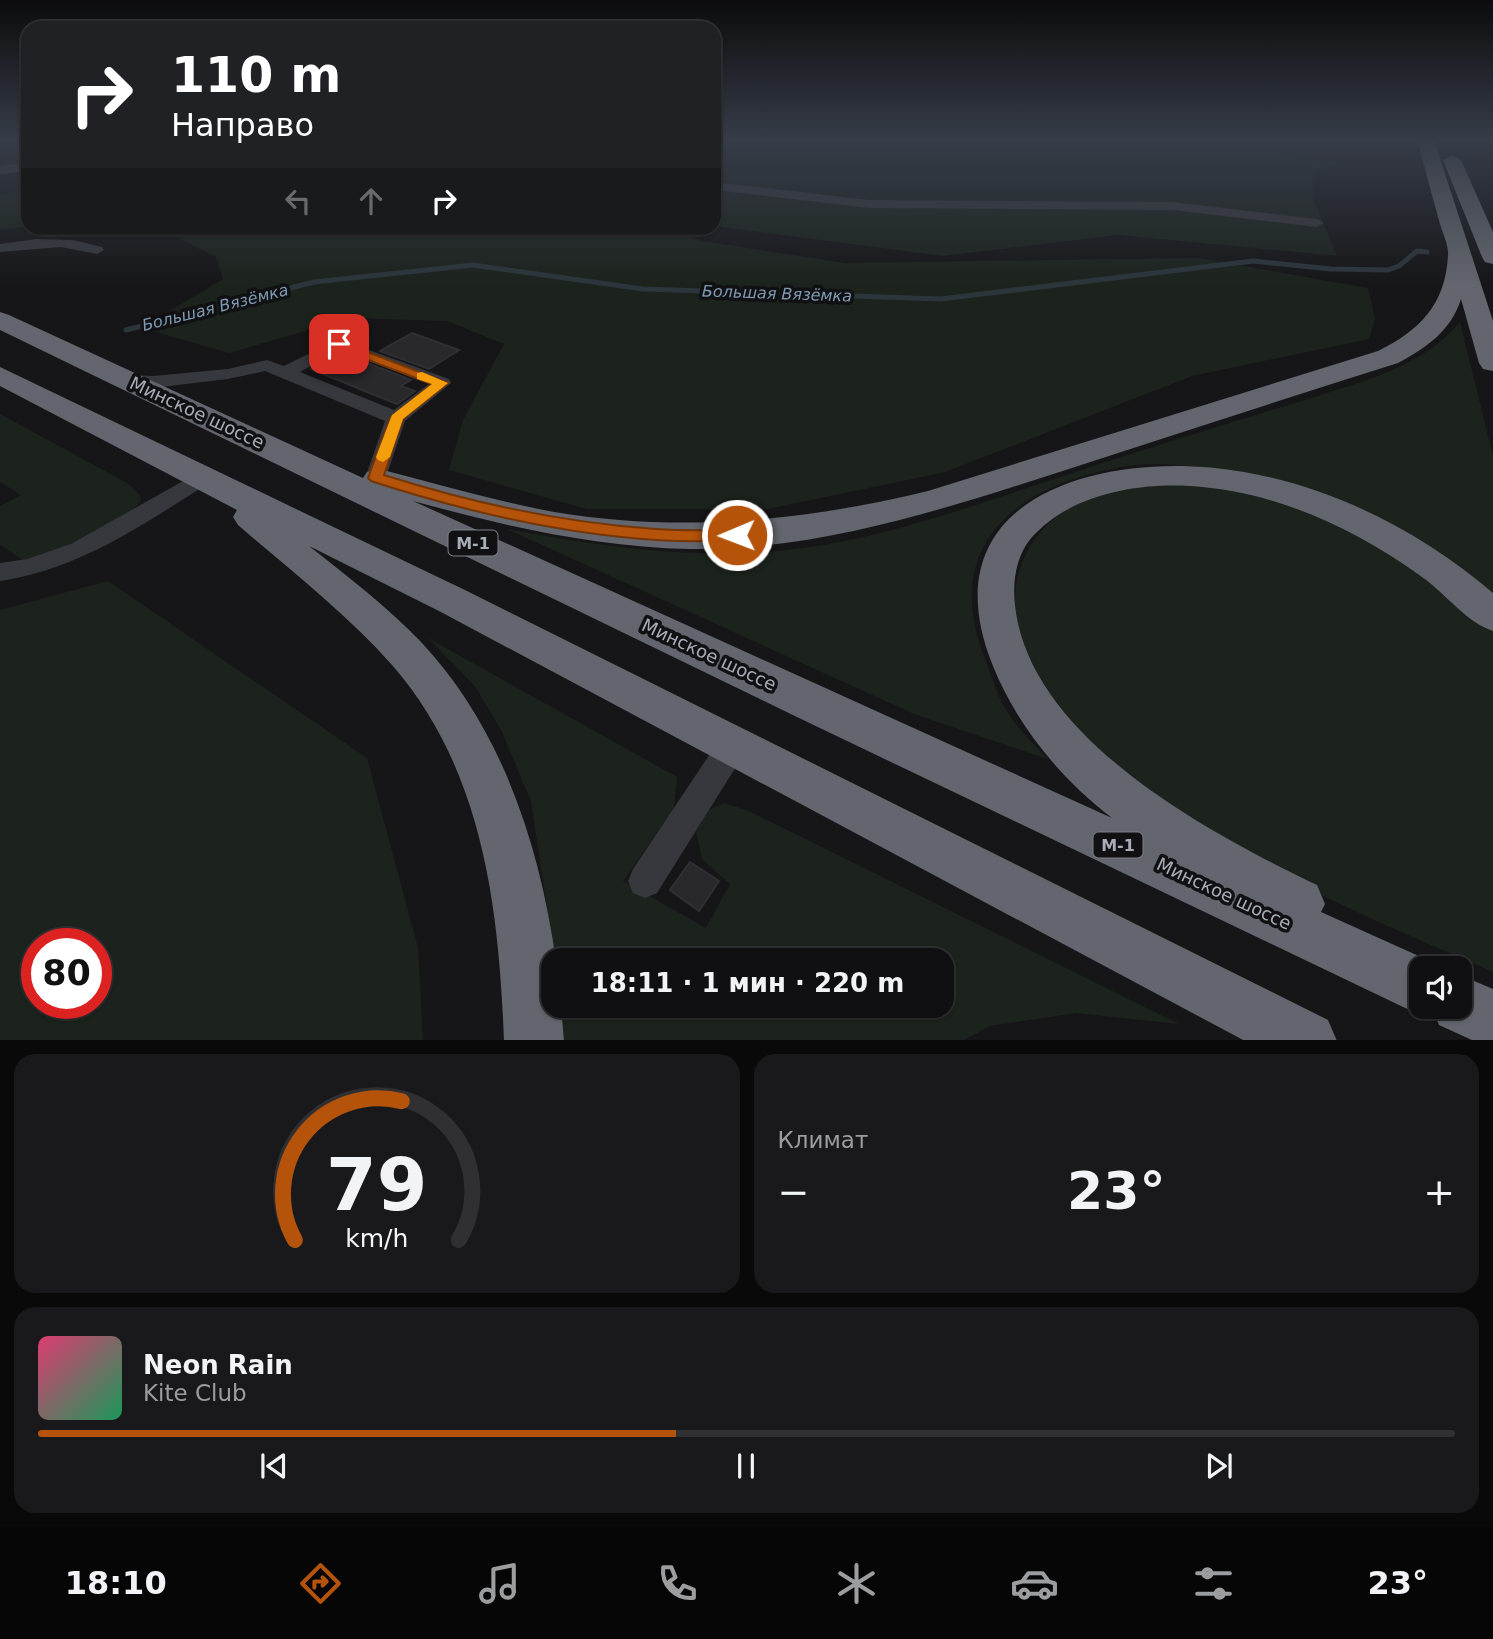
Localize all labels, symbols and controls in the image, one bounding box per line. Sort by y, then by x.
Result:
text: 110 m [171,47,341,104]
icon: right [56,49,147,140]
text: Направо [171,106,314,144]
icon: left [279,182,317,220]
icon: ahead [352,182,390,220]
icon: right [425,182,463,220]
water label: Большая Вязёмка [140,280,290,335]
water label: Большая Вязёмка [702,281,852,306]
pin [309,314,369,374]
icon: arrive [320,325,358,363]
street label: Минское шоссе [127,372,268,453]
position arrow [700,498,774,572]
road number: М-1 [448,530,498,556]
street label: Минское шоссе [639,614,780,695]
road number: М-1 [1094,832,1142,858]
street label: Минское шоссе [1154,853,1295,934]
speed limit sign: 80 [21,928,112,1019]
map controls [1409,956,1472,1019]
button: sound [1409,956,1472,1019]
text: 18:11 · 1 мин · 220 m [591,968,904,998]
text: Климат [778,1127,868,1153]
text: 79 [326,1142,427,1227]
text: 23° [1067,1161,1165,1221]
text: − [778,1170,809,1214]
text: + [1423,1170,1455,1214]
text: km/h [345,1223,408,1252]
text: Neon Rain [143,1350,293,1380]
text: Kite Club [143,1380,247,1406]
icon: previous [255,1447,293,1485]
icon: pause [727,1447,765,1485]
icon: next [1200,1447,1238,1485]
icon: directions [296,1559,345,1608]
icon: music [475,1559,524,1608]
icon: phone [653,1559,702,1608]
icon: climate [832,1559,881,1608]
icon: car [1010,1559,1059,1608]
icon: filters [1189,1559,1238,1608]
text: 18:10 [65,1564,167,1602]
text: 23° [1368,1564,1428,1602]

